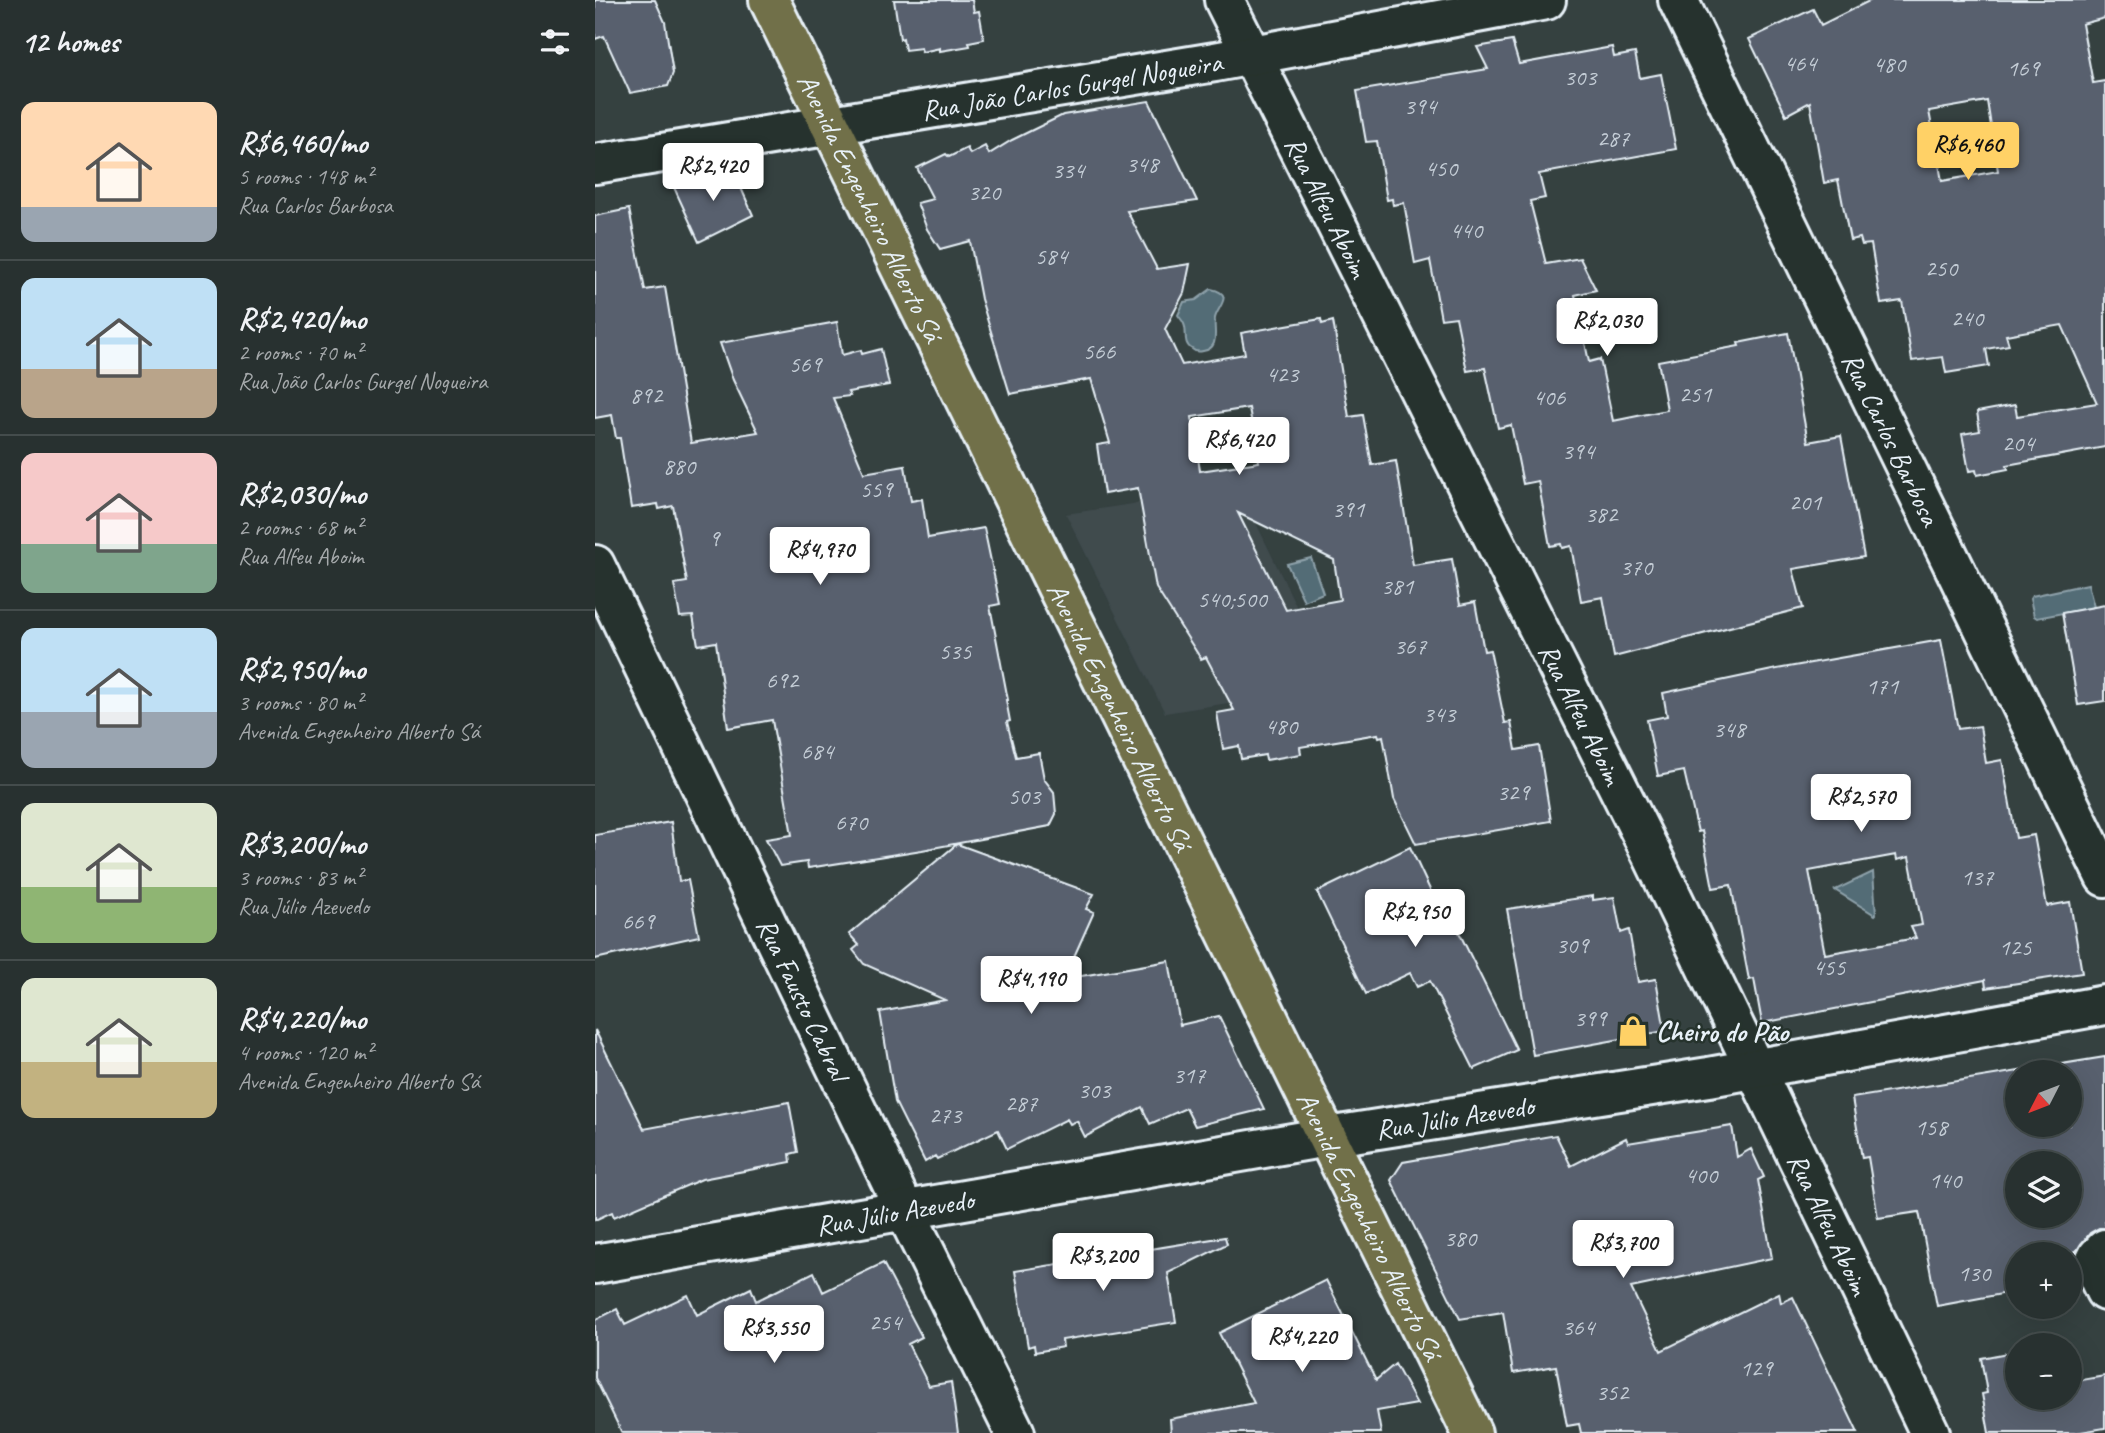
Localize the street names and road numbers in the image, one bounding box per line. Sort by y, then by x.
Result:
street label: Rua João Carlos Gurgel Nogueira [919,43,1226,128]
street label: Avenida Engenheiro Alberto Sá [790,67,953,350]
street label: Rua Alfeu Aboim [1278,130,1378,285]
street label: Rua Carlos Barbosa [1835,346,1949,533]
street label: Avenida Engenheiro Alberto Sá [1040,576,1202,859]
street label: Rua Alfeu Aboim [1531,637,1632,792]
street label: Rua Fausto Cabral [749,912,859,1090]
street label: Avenida Engenheiro Alberto Sá [1290,1085,1452,1368]
street label: Rua Júlio Azevedo [1373,1087,1539,1147]
street label: Rua Alfeu Aboim [1780,1147,1879,1302]
street label: Rua Júlio Azevedo [813,1181,979,1243]

